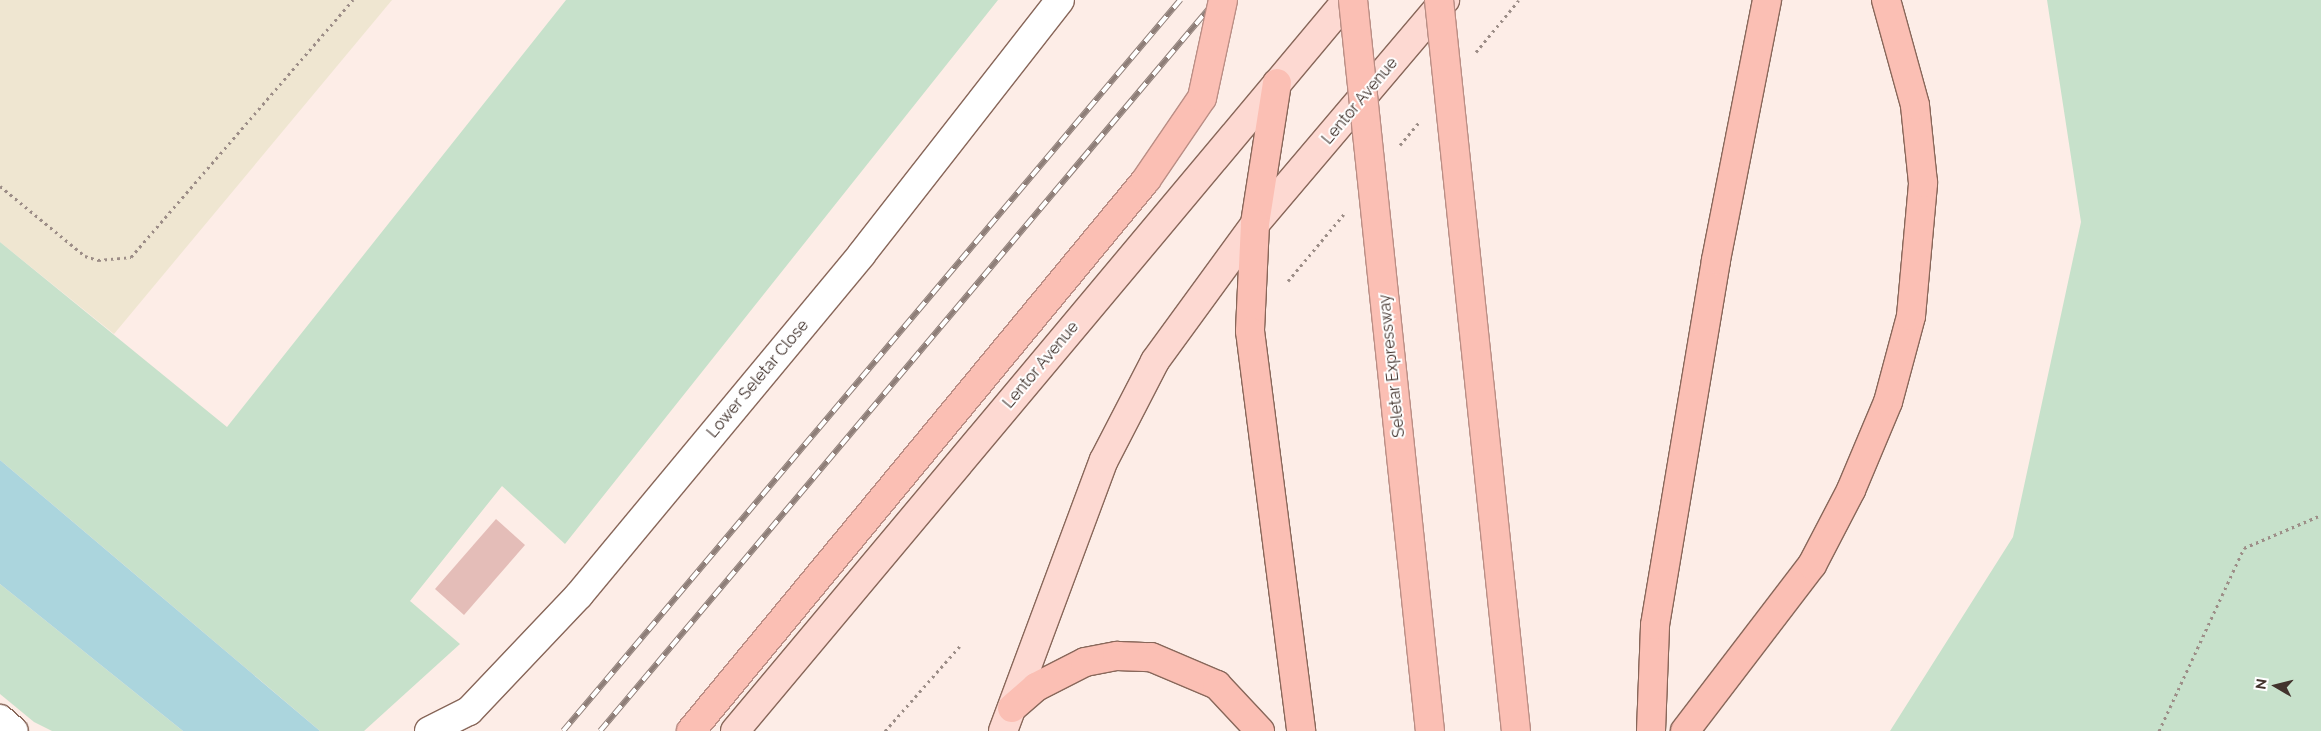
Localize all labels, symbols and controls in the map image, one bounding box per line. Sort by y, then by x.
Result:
street label: Lentor Avenue [1318,53,1402,149]
street label: Seletar Expressway [1375,293,1409,439]
street label: Lower Seletar Close [703,316,813,442]
street label: Lentor Avenue [999,317,1083,413]
north arrow [2251,661,2301,711]
text: N [2252,678,2270,690]

